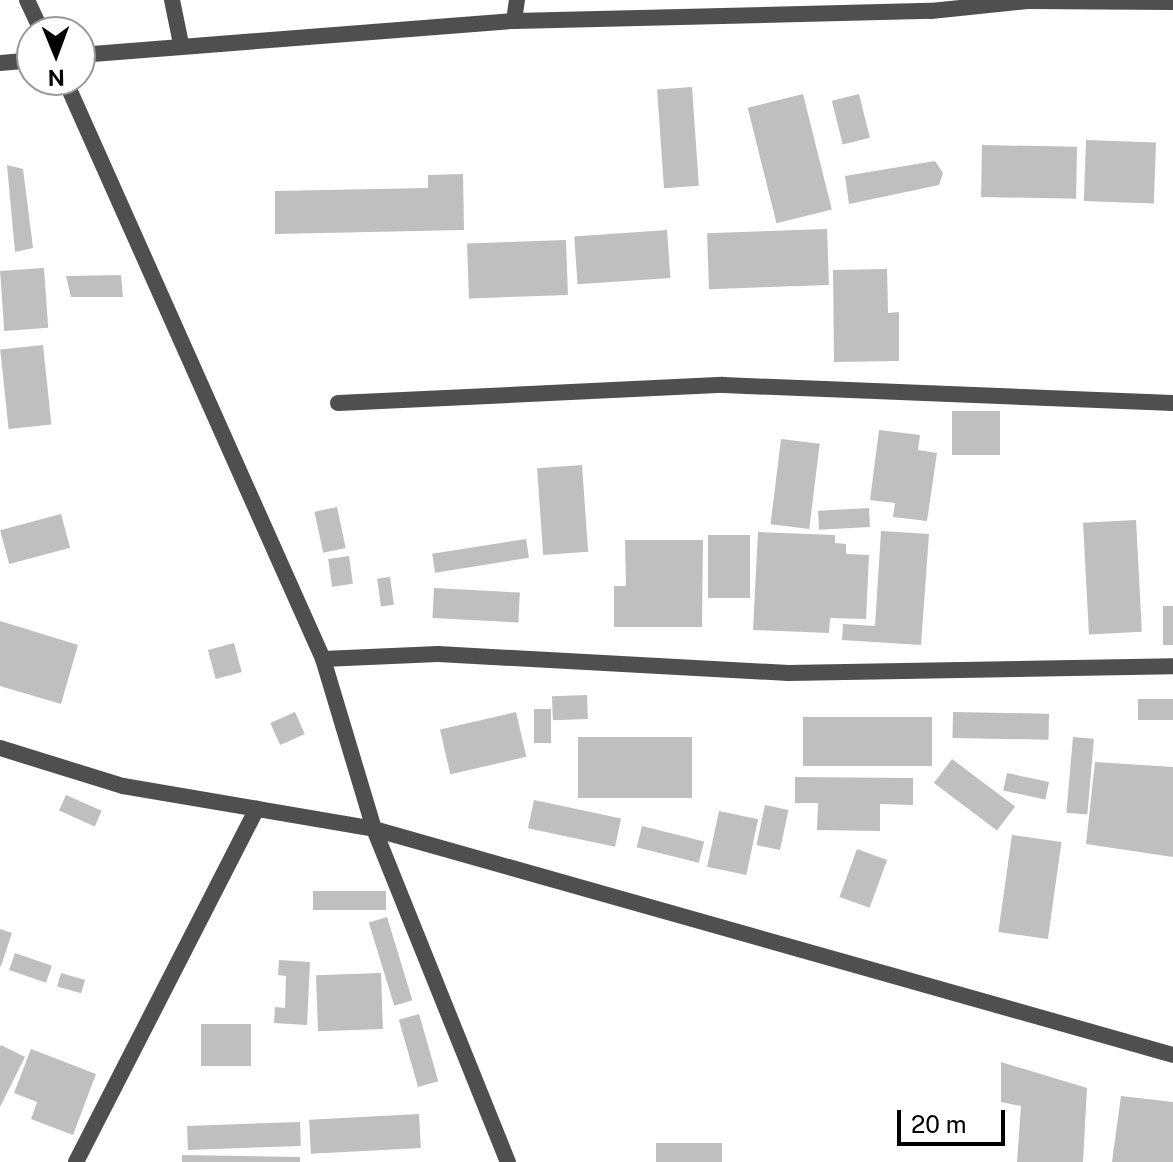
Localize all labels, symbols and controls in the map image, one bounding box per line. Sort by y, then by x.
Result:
north arrow [16,16,96,96]
text: N [48,65,65,91]
scale bar [901,1094,1009,1144]
text: 20 m [911,1110,967,1138]

